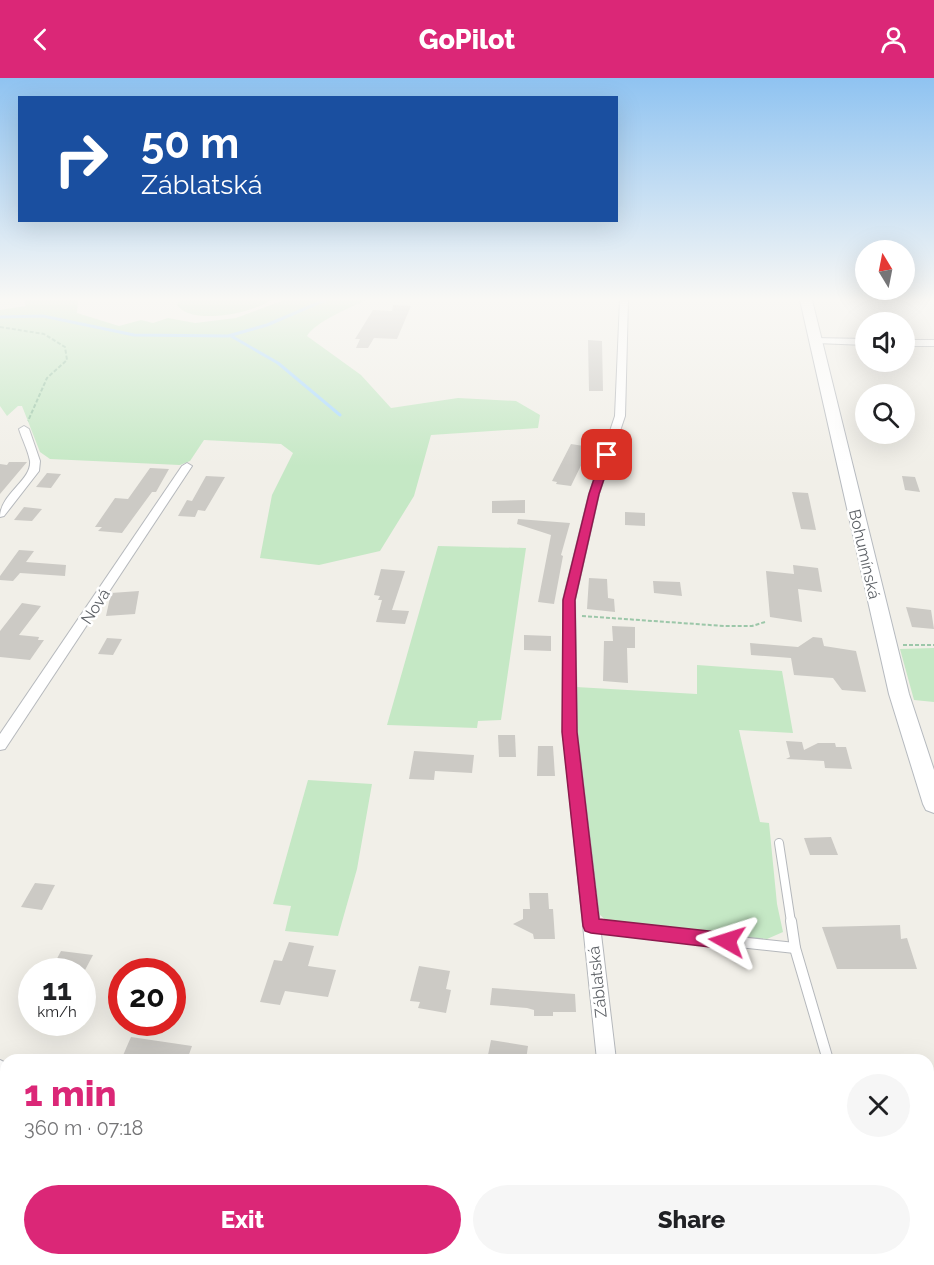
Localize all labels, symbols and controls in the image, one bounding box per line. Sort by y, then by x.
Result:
icon: back [24,23,57,56]
icon: person [877,23,910,56]
text: GoPilot [419,24,515,55]
text: 50 m [141,119,239,168]
icon: right [42,120,120,198]
text: Záblatská [141,169,262,200]
north arrow [855,240,915,300]
map controls [855,240,915,444]
button: sound [855,312,915,372]
button: search [855,384,915,444]
pin [581,429,632,480]
icon: arrive [590,438,623,471]
street label: Bohumínská [845,507,884,601]
street label: Nová [77,585,114,628]
position arrow [695,909,759,973]
street label: Záblatská [584,945,611,1019]
speed limit sign: 20 [108,958,186,1036]
text: 11 [42,972,72,1007]
text: km/h [37,1003,77,1021]
text: 1 min [24,1072,116,1114]
button: close [847,1074,910,1137]
text: 360 m · 07:18 [24,1116,143,1140]
button: Exit [24,1185,461,1254]
button: Share [473,1185,910,1254]

